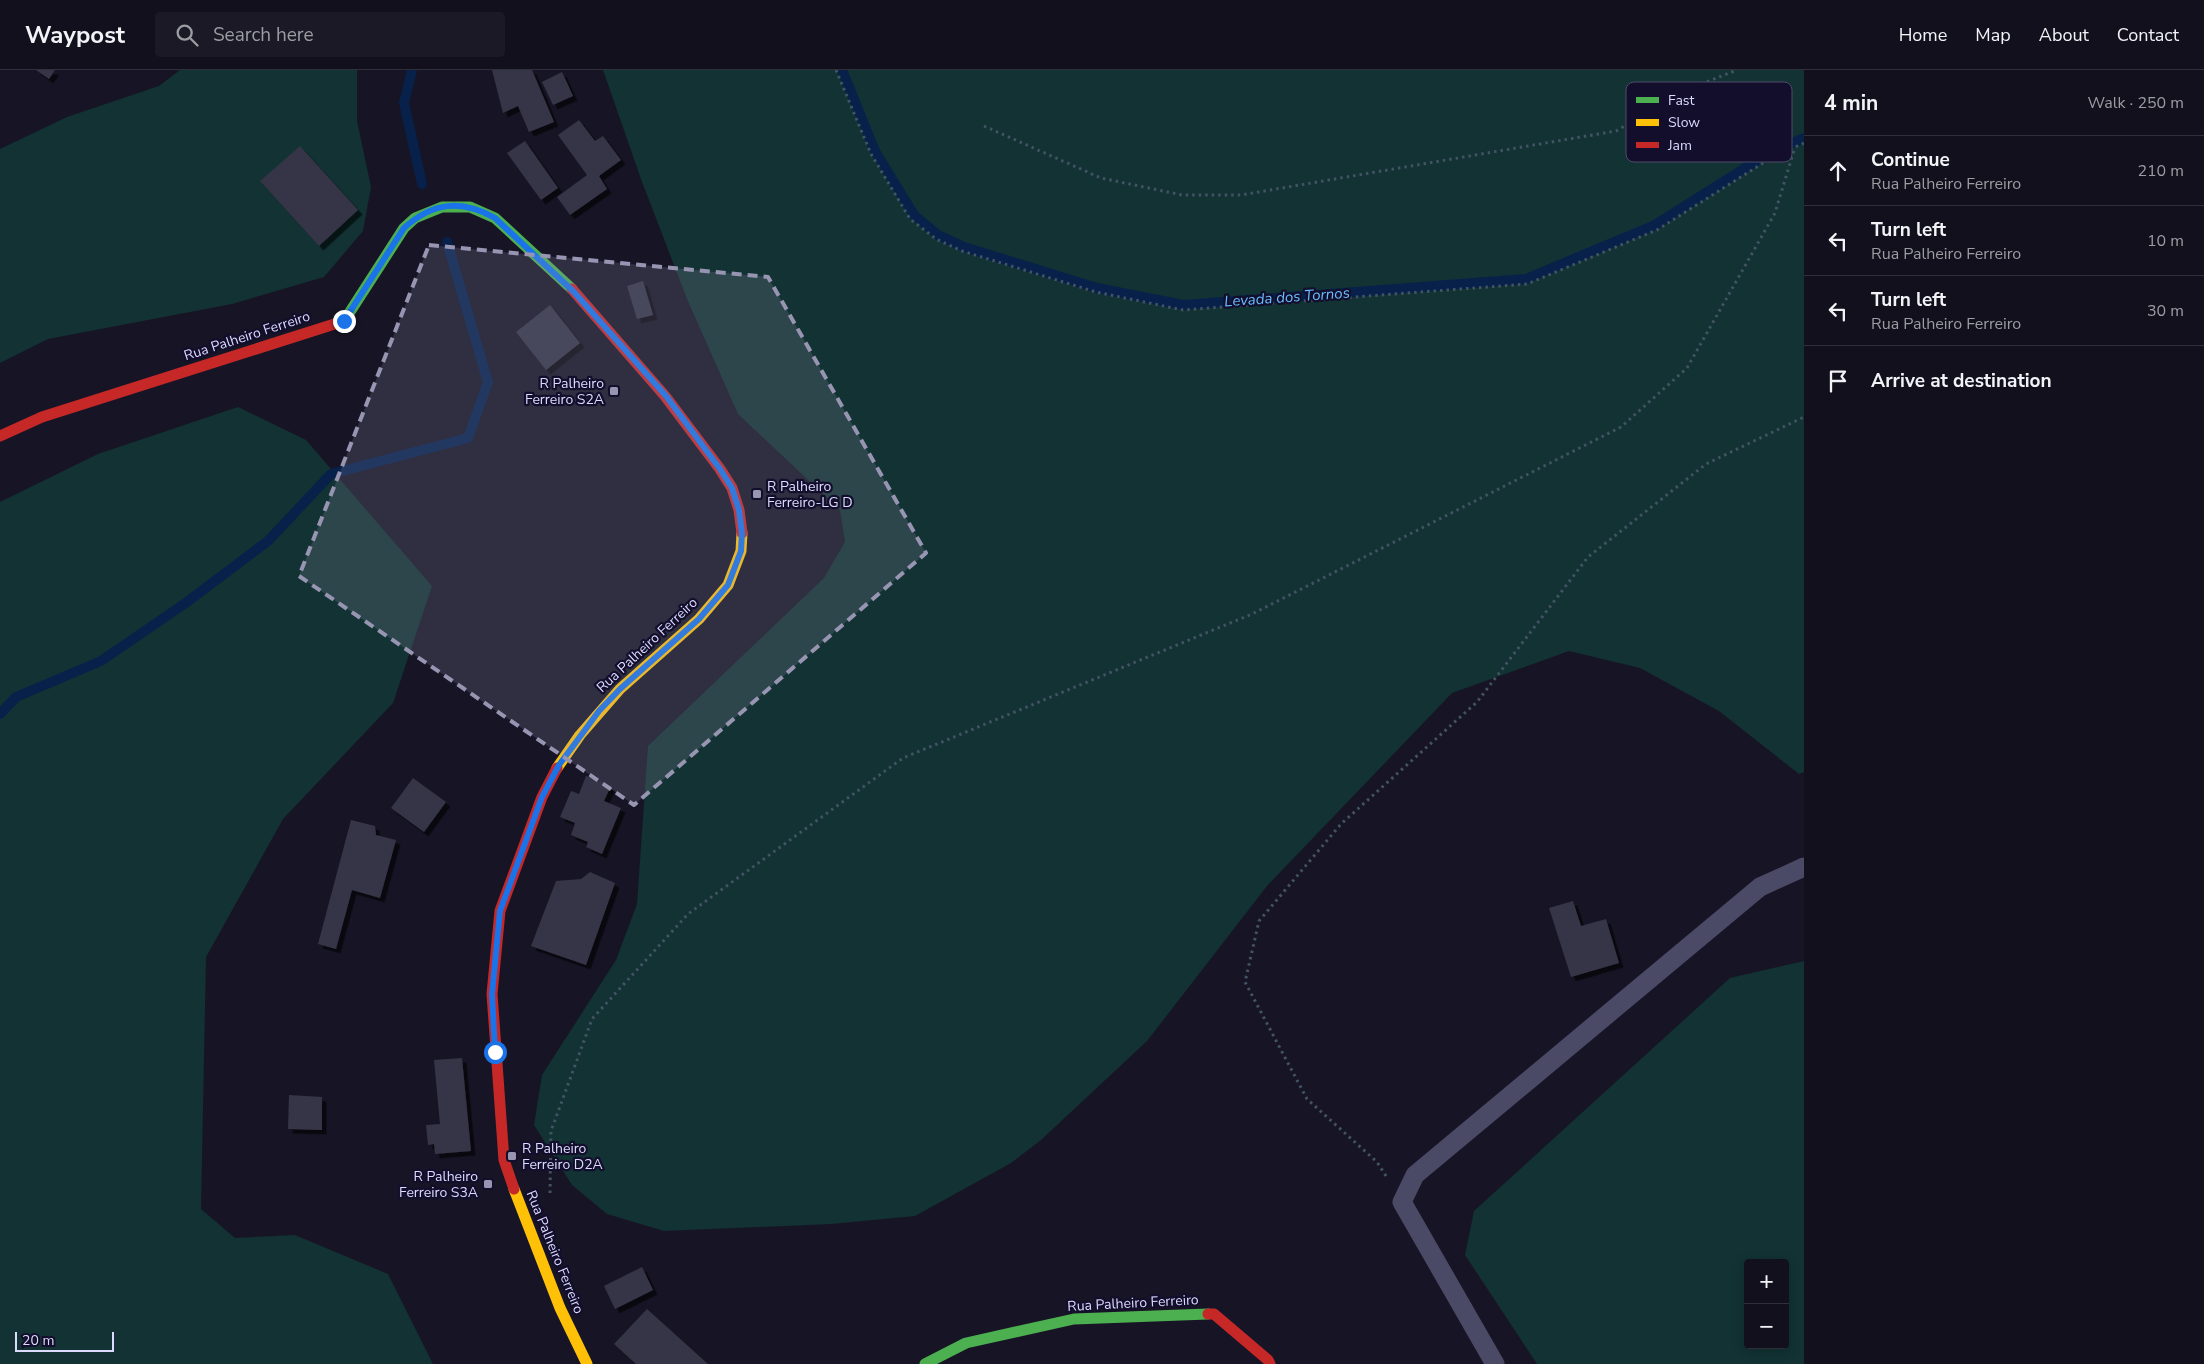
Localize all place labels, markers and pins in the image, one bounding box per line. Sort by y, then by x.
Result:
place label: R Palheiro Ferreiro S2A [525,374,604,409]
marker: R Palheiro Ferreiro S2A [608,385,620,397]
place label: R Palheiro Ferreiro-LG D [767,477,853,512]
marker: R Palheiro Ferreiro-LG D [751,488,763,500]
place label: R Palheiro Ferreiro D2A [522,1139,603,1174]
marker: R Palheiro Ferreiro D2A [506,1150,518,1162]
place label: R Palheiro Ferreiro S3A [399,1167,478,1202]
marker: R Palheiro Ferreiro S3A [482,1178,494,1190]

